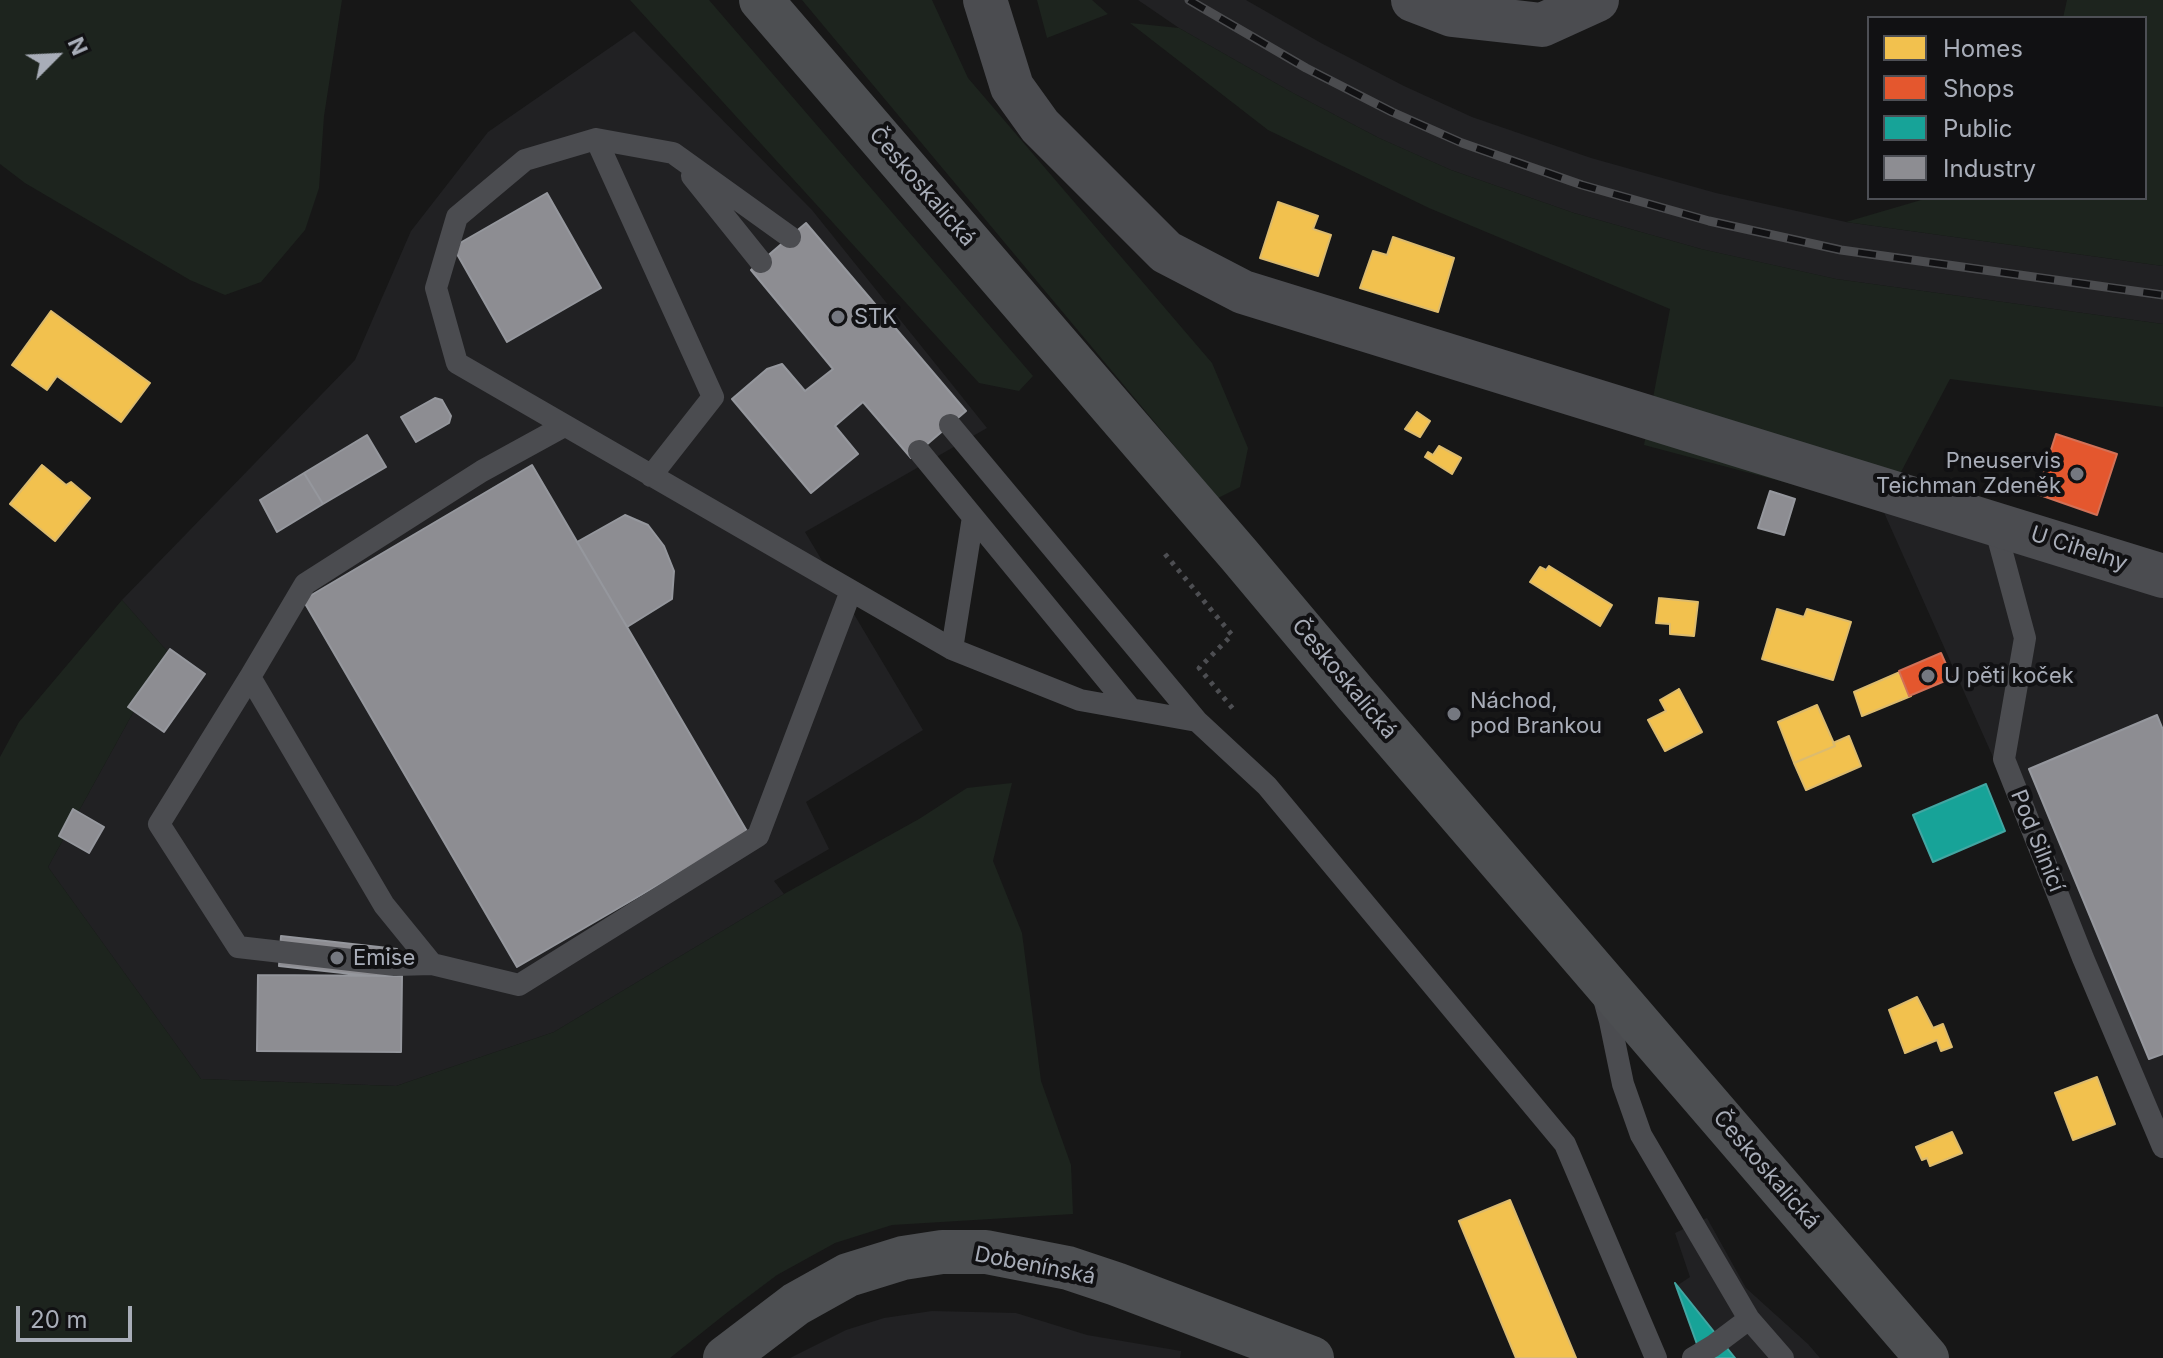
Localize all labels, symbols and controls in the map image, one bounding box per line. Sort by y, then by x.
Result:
north arrow [16,16,96,96]
legend [1867,16,2147,200]
text: N [63,33,93,59]
text: Homes [1943,34,2023,63]
text: Shops [1943,74,2014,103]
text: Public [1943,114,2013,143]
street label: Českoskalická [863,122,981,252]
text: Industry [1943,154,2036,183]
place label: STK [854,304,897,330]
marker: STK [829,308,847,326]
place label: Pneuservis Teichman Zdeněk [1876,448,2061,500]
marker: Pneuservis Teichman Zdeněk [2068,465,2086,483]
street label: U Cihelny [2027,521,2131,577]
street label: Českoskalická [1286,613,1402,745]
place label: U pěti koček [1944,663,2074,689]
marker: U pěti koček [1919,667,1937,685]
place label: Náchod, pod Brankou [1470,688,1602,740]
marker: Náchod, pod Brankou [1445,705,1463,723]
street label: Pod Silnicí [2005,786,2069,896]
place label: Emise [353,945,415,971]
marker: Emise [328,949,346,967]
street label: Českoskalická [1707,1105,1825,1235]
street label: Dobenínská [972,1241,1098,1291]
scale bar [20,1290,136,1340]
text: 20 m [30,1305,88,1334]

